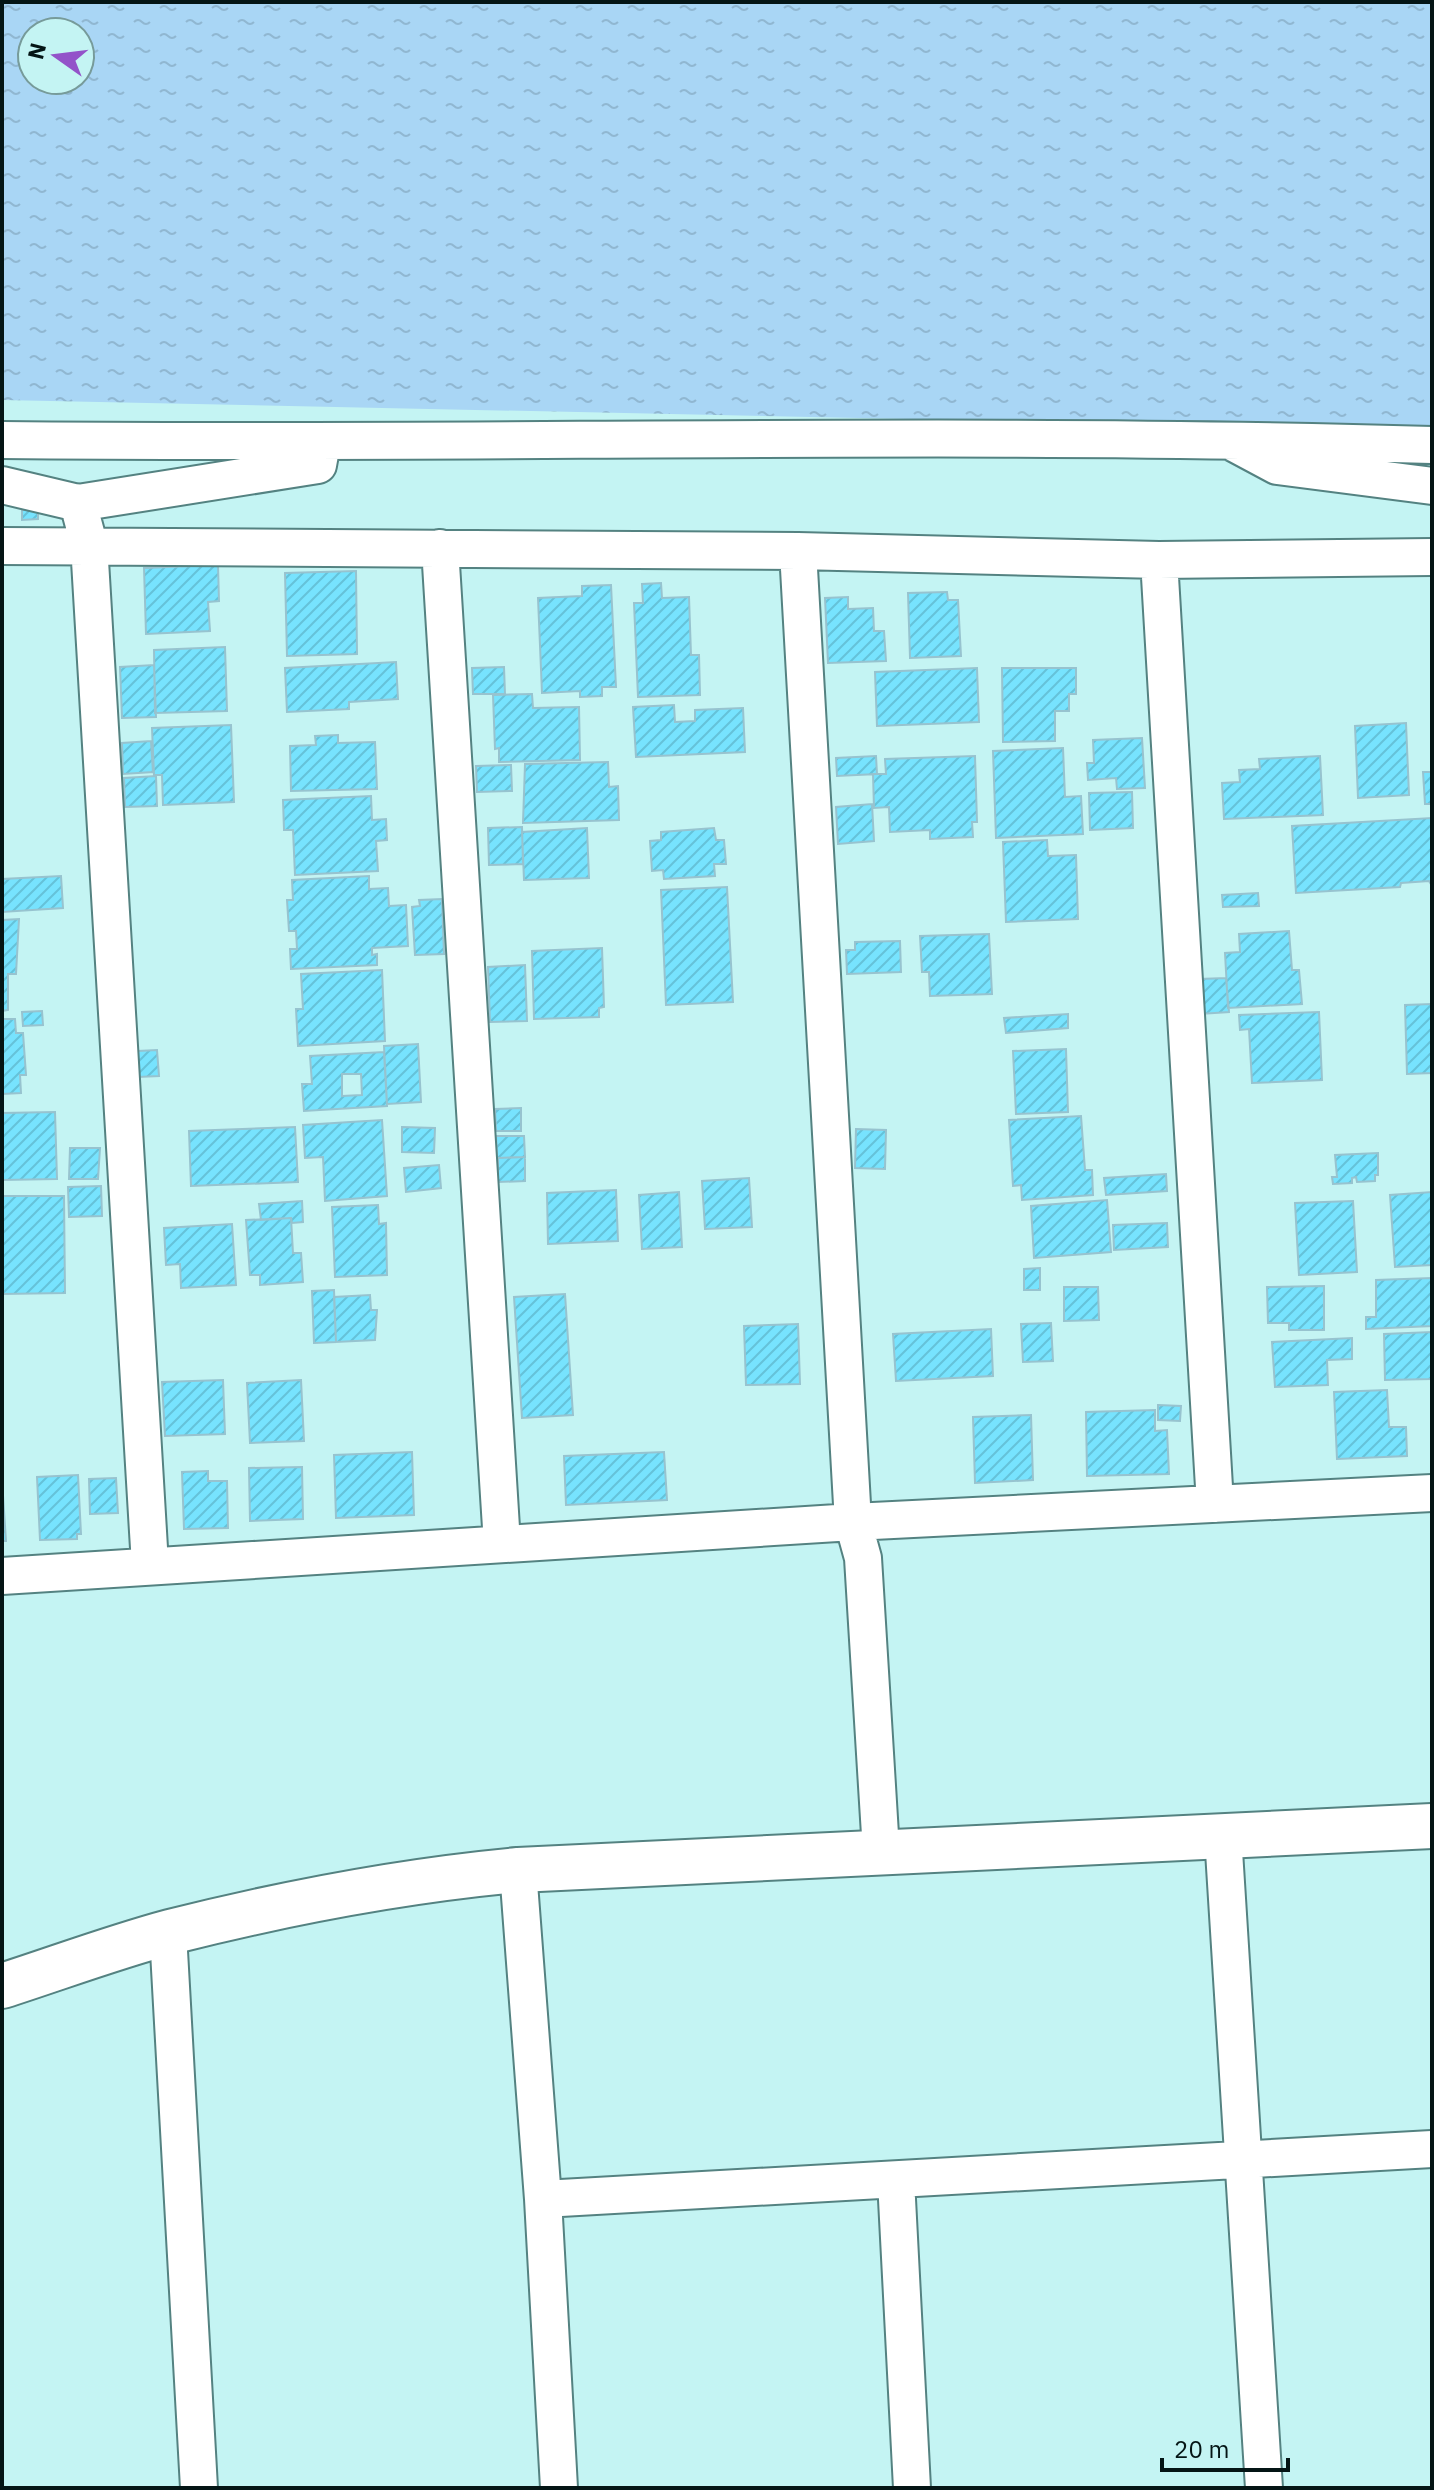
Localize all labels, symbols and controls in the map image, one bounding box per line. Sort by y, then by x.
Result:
north arrow [16,16,96,96]
text: N [20,40,52,62]
scale bar [1162,2422,1288,2472]
text: 20 m [1174,2433,1229,2465]

